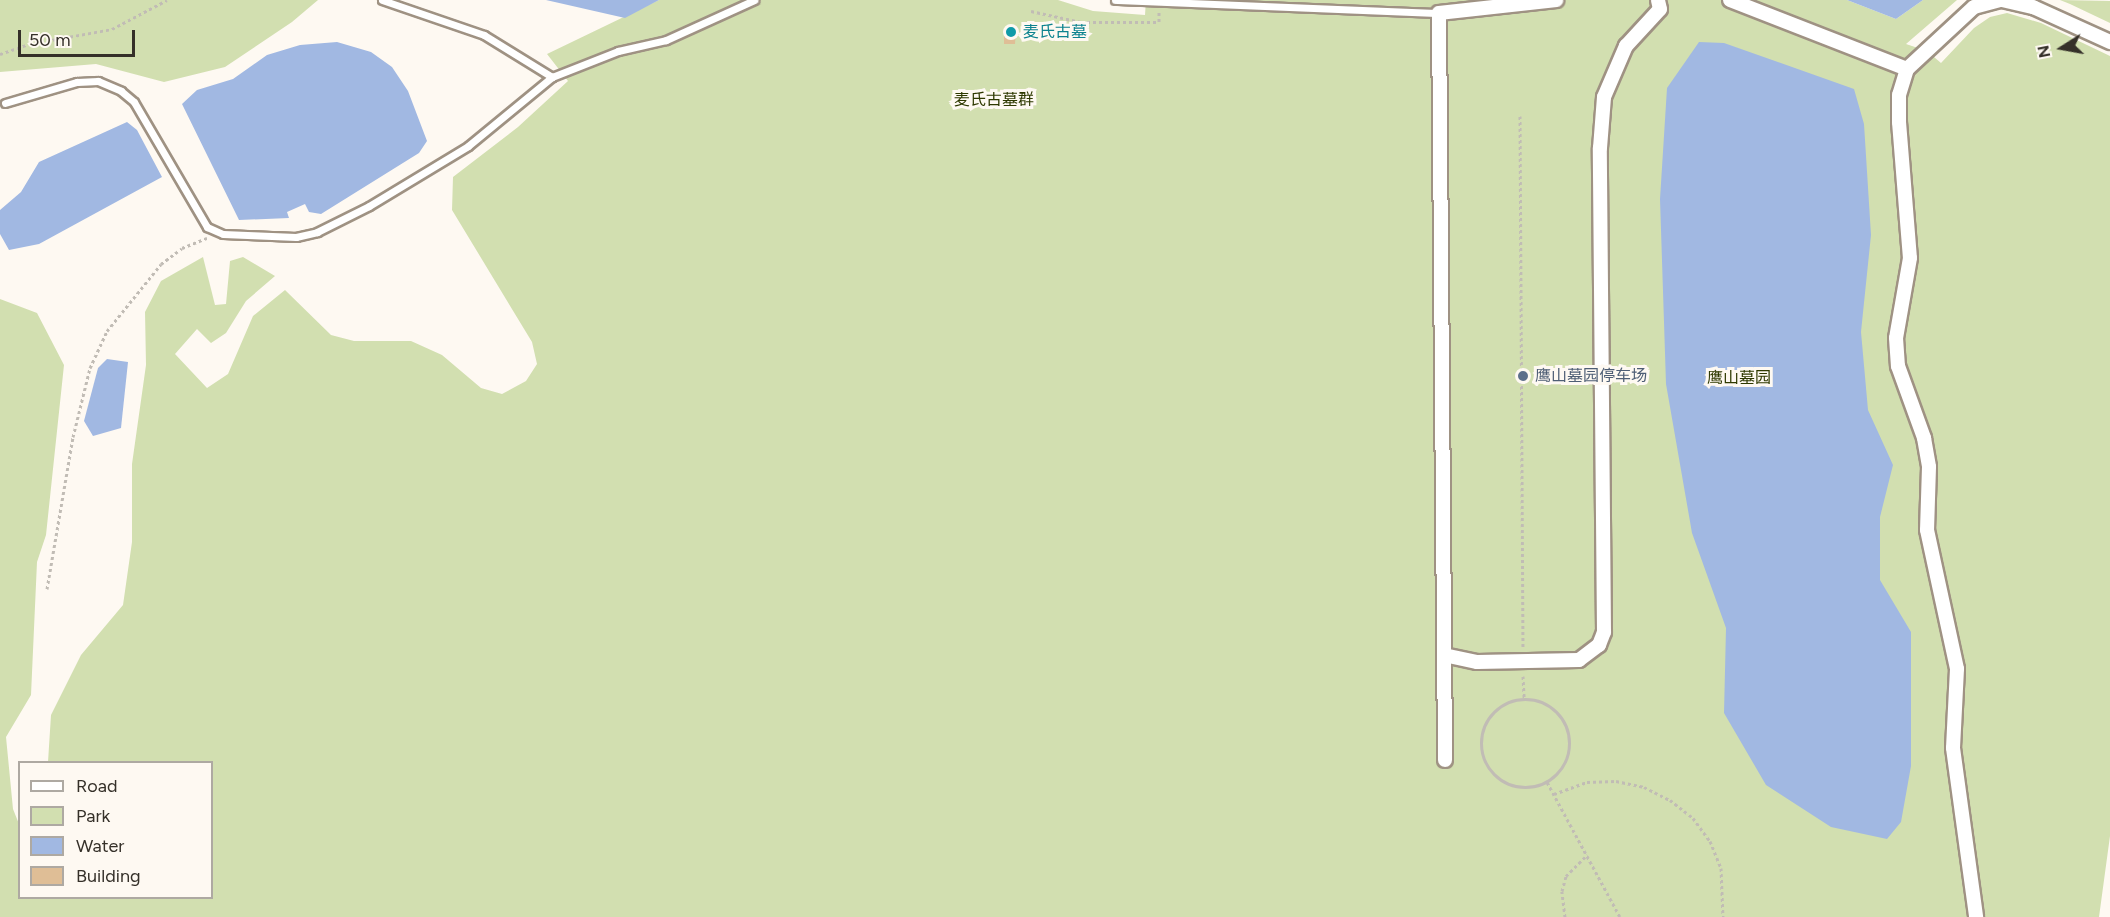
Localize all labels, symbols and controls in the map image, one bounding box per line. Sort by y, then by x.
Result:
scale bar [21,18,138,56]
north arrow [2032,18,2092,78]
place label: 麦氏古墓 [1023,22,1087,42]
marker: 麦氏古墓 [1004,25,1018,39]
text: 50 m [29,29,71,51]
text: N [2033,44,2054,59]
park label: 麦氏古墓群 [954,90,1034,110]
place label: 鹰山墓园停车场 [1535,366,1647,386]
park label: 鹰山墓园 [1707,368,1771,388]
marker: 鹰山墓园停车场 [1516,369,1530,383]
legend [18,761,213,899]
text: Road [76,775,117,797]
text: Park [76,805,110,827]
text: Water [76,835,124,857]
text: Building [76,865,141,887]

